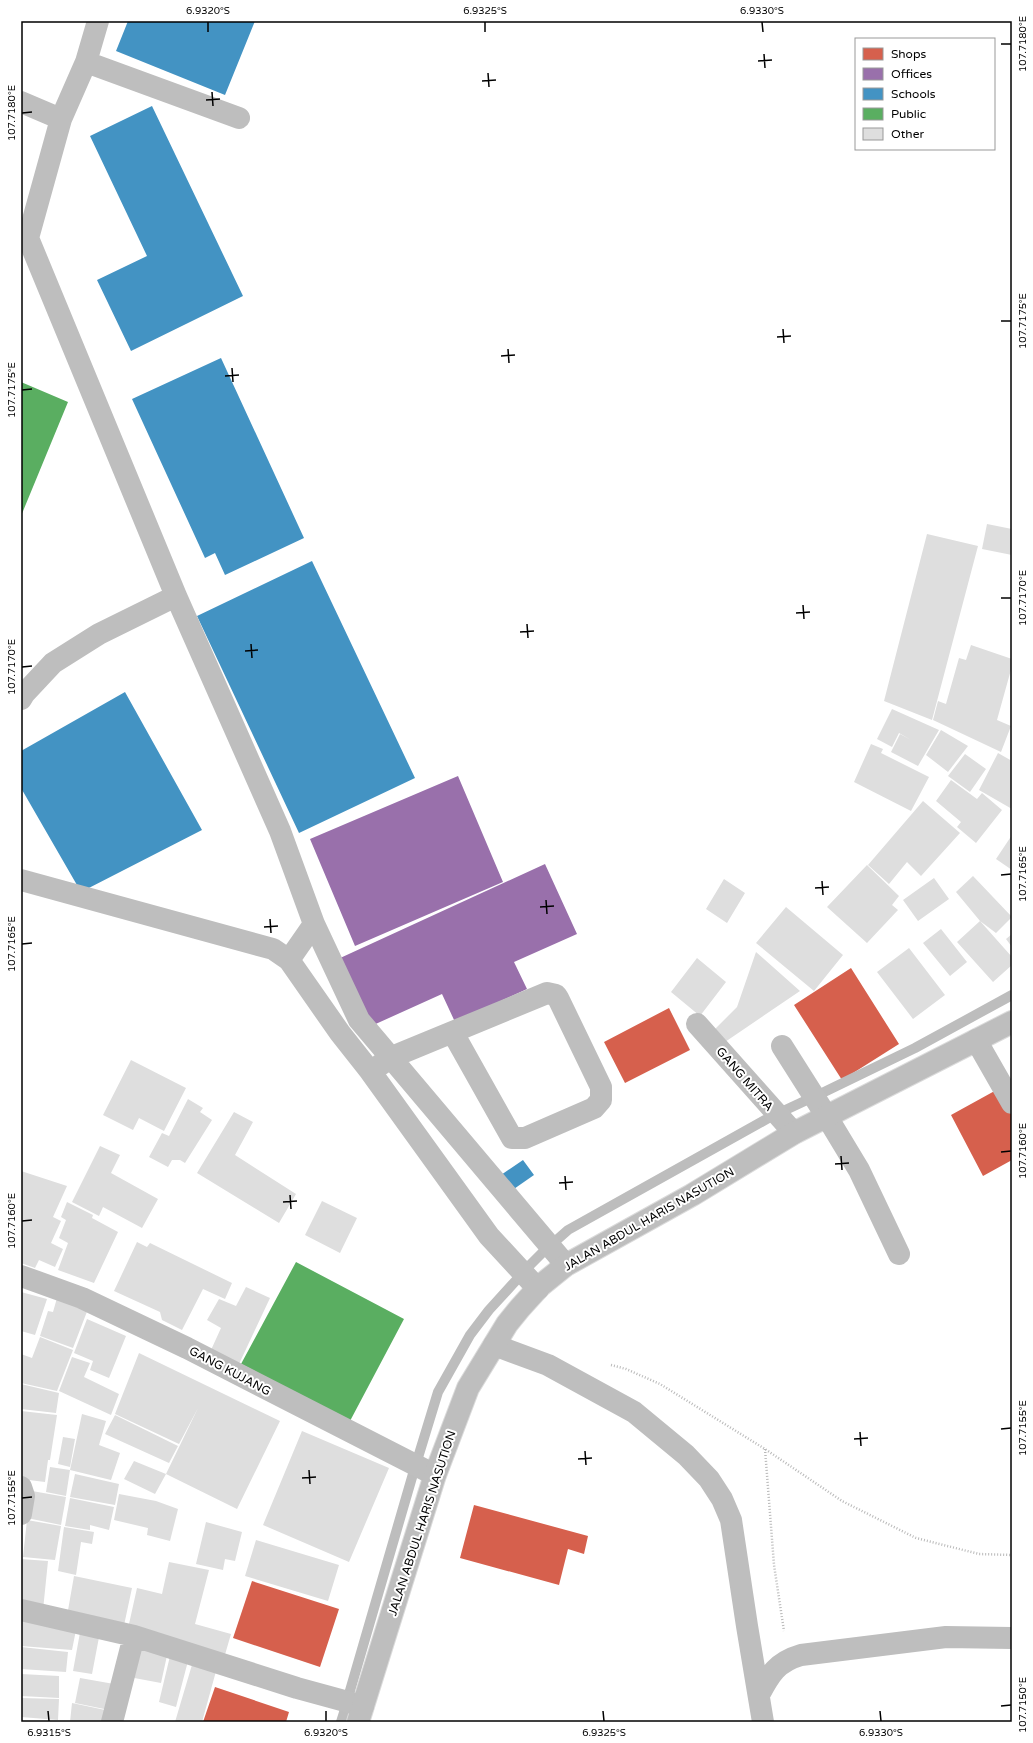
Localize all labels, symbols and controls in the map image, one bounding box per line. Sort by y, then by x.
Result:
text: 6.9320°S [186,5,230,17]
text: 6.9325°S [463,5,507,17]
text: 6.9330°S [740,5,784,17]
text: 107.7180°E [1017,16,1029,72]
legend [855,38,995,150]
text: Shops [891,47,926,61]
text: Offices [891,67,932,81]
text: 107.7180°E [6,85,18,141]
text: Schools [891,87,936,101]
text: Public [891,107,926,121]
text: Other [891,127,924,141]
text: 107.7175°E [1017,293,1029,349]
text: 107.7175°E [6,362,18,418]
text: 107.7170°E [1017,570,1029,626]
text: 107.7170°E [6,639,18,695]
text: 107.7165°E [1017,846,1029,902]
text: 107.7165°E [6,916,18,972]
street label: GANG MITRA [714,1044,776,1114]
text: 107.7160°E [1017,1123,1029,1179]
street label: JALAN ABDUL HARIS NASUTION [561,1164,737,1274]
text: 107.7160°E [6,1193,18,1249]
street label: GANG KUJANG [187,1344,273,1398]
text: 107.7155°E [1017,1400,1029,1456]
street label: JALAN ABDUL HARIS NASUTION [385,1429,459,1617]
text: 107.7155°E [6,1470,18,1526]
text: 107.7150°E [1017,1677,1029,1733]
text: 6.9315°S [27,1727,71,1739]
text: 6.9320°S [304,1727,348,1739]
text: 6.9325°S [582,1727,626,1739]
text: 6.9330°S [859,1727,903,1739]

